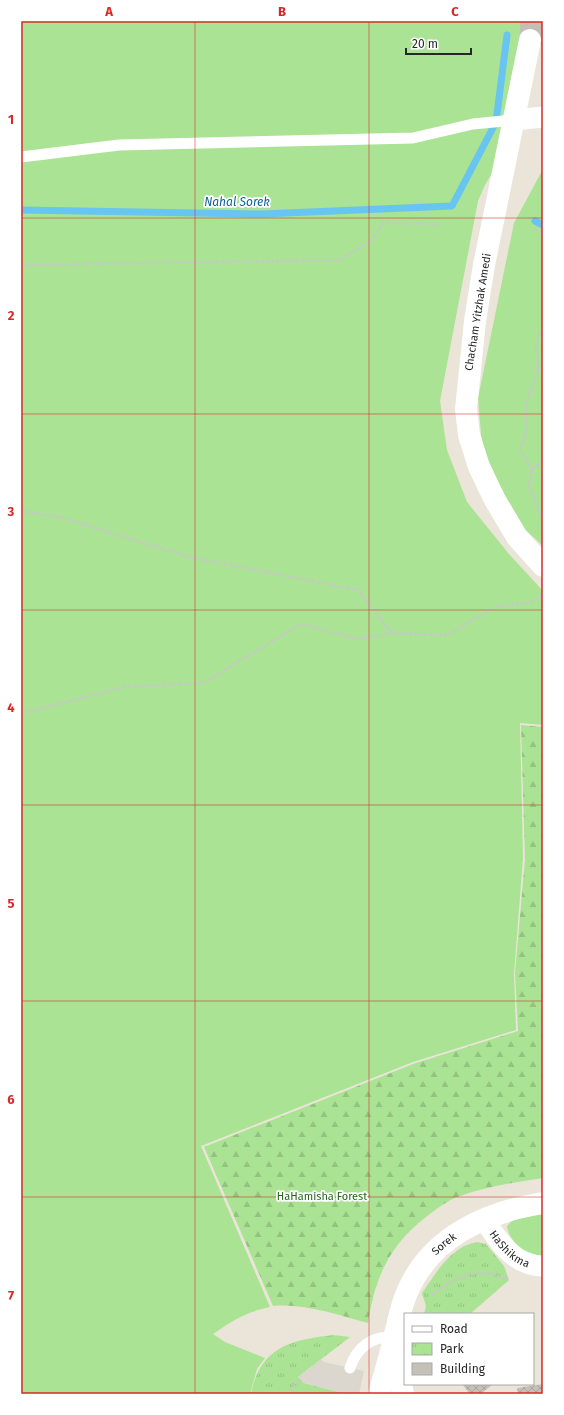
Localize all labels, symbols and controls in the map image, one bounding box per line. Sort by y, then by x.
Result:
text: A [104,4,113,19]
text: B [278,4,286,19]
text: C [451,4,459,19]
scale bar [406,30,471,56]
text: 20 m [412,37,438,51]
text: 1 [8,112,14,127]
water label: Nahal Sorek [204,195,270,209]
street label: Chacham Yitzhak Amedi [462,252,494,372]
text: 2 [8,308,15,323]
text: 3 [7,504,15,519]
text: 4 [7,700,15,715]
text: 5 [8,896,15,911]
text: 6 [7,1092,15,1107]
park label: HaHamisha Forest [277,1190,367,1203]
street label: HaShikma [487,1228,531,1270]
street label: Sorek [429,1230,459,1258]
text: 7 [8,1288,14,1303]
legend [404,1313,534,1385]
text: Road [440,1322,468,1336]
text: Park [440,1342,464,1356]
text: Building [440,1362,486,1376]

